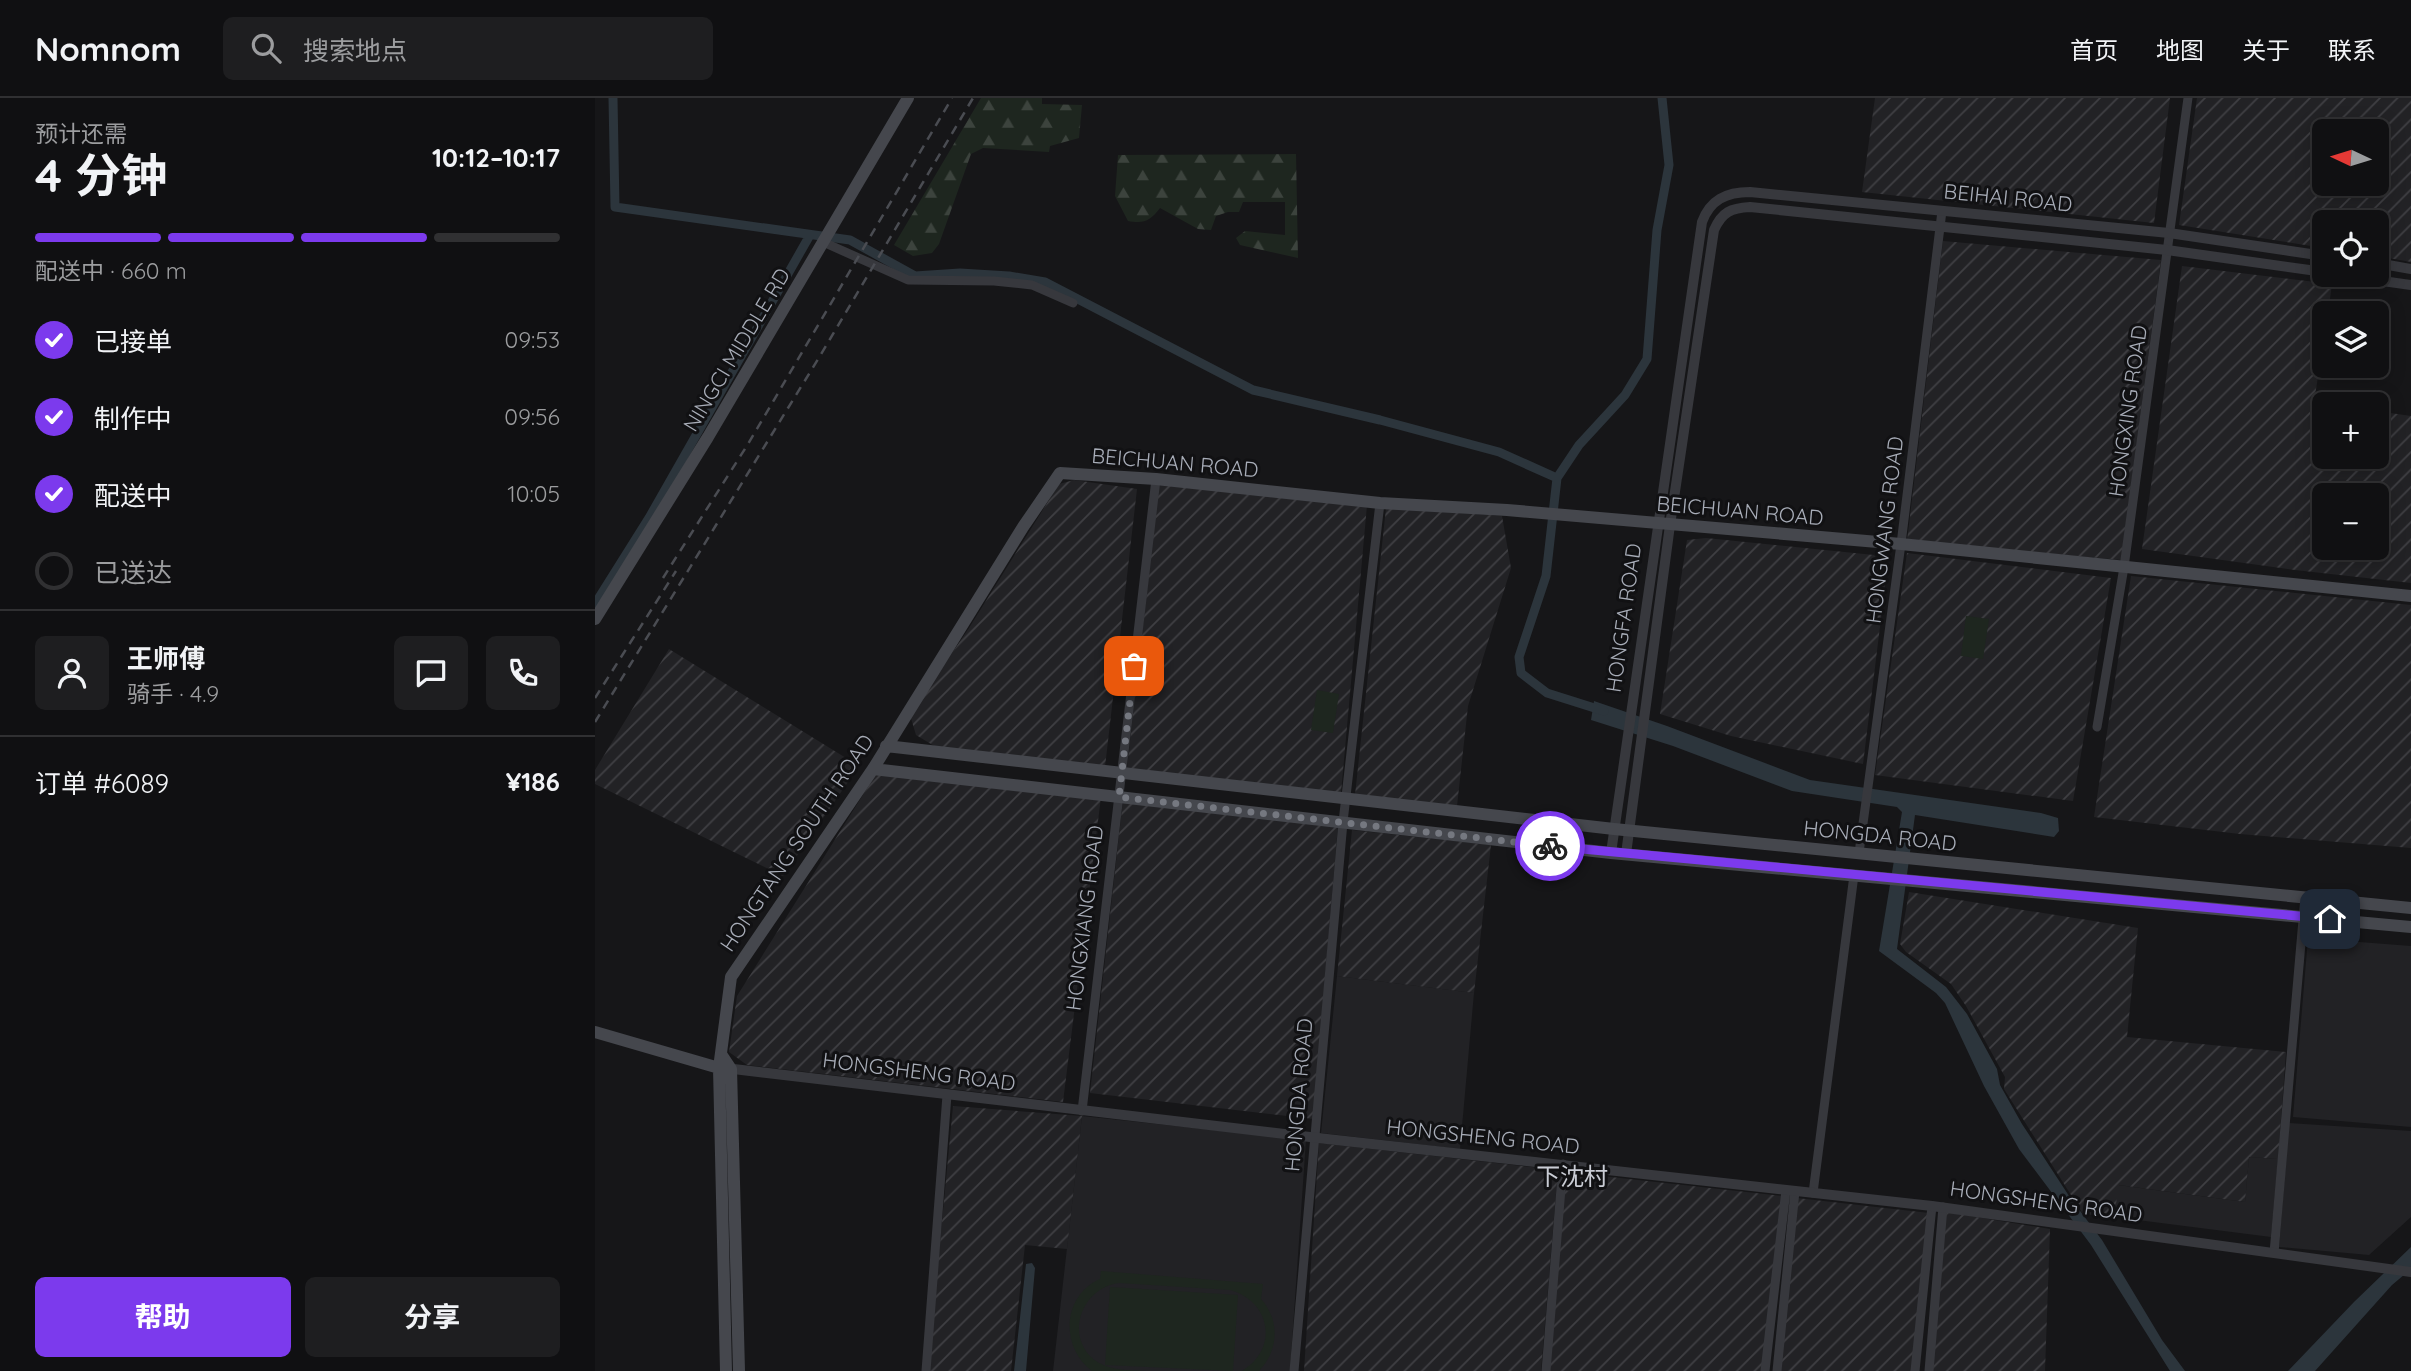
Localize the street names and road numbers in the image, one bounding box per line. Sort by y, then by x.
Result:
street label: BEIHAI ROAD [1943,177,2074,217]
street label: NINGCI MIDDLE RD [677,263,795,436]
street label: HONGXING ROAD [2102,323,2152,498]
street label: HONGWANG ROAD [1860,435,1908,625]
street label: BEICHUAN ROAD [1090,442,1260,482]
street label: BEICHUAN ROAD [1655,490,1825,530]
street label: HONGFA ROAD [1600,542,1646,694]
street label: HONGTANG SOUTH ROAD [714,729,879,956]
street label: HONGDA ROAD [1802,814,1958,856]
street label: HONGXIANG ROAD [1060,824,1108,1012]
street label: HONGDA ROAD [1278,1017,1318,1173]
street label: HONGSHENG ROAD [821,1046,1017,1096]
street label: HONGSHENG ROAD [1385,1113,1581,1159]
street label: HONGSHENG ROAD [1948,1175,2144,1227]

